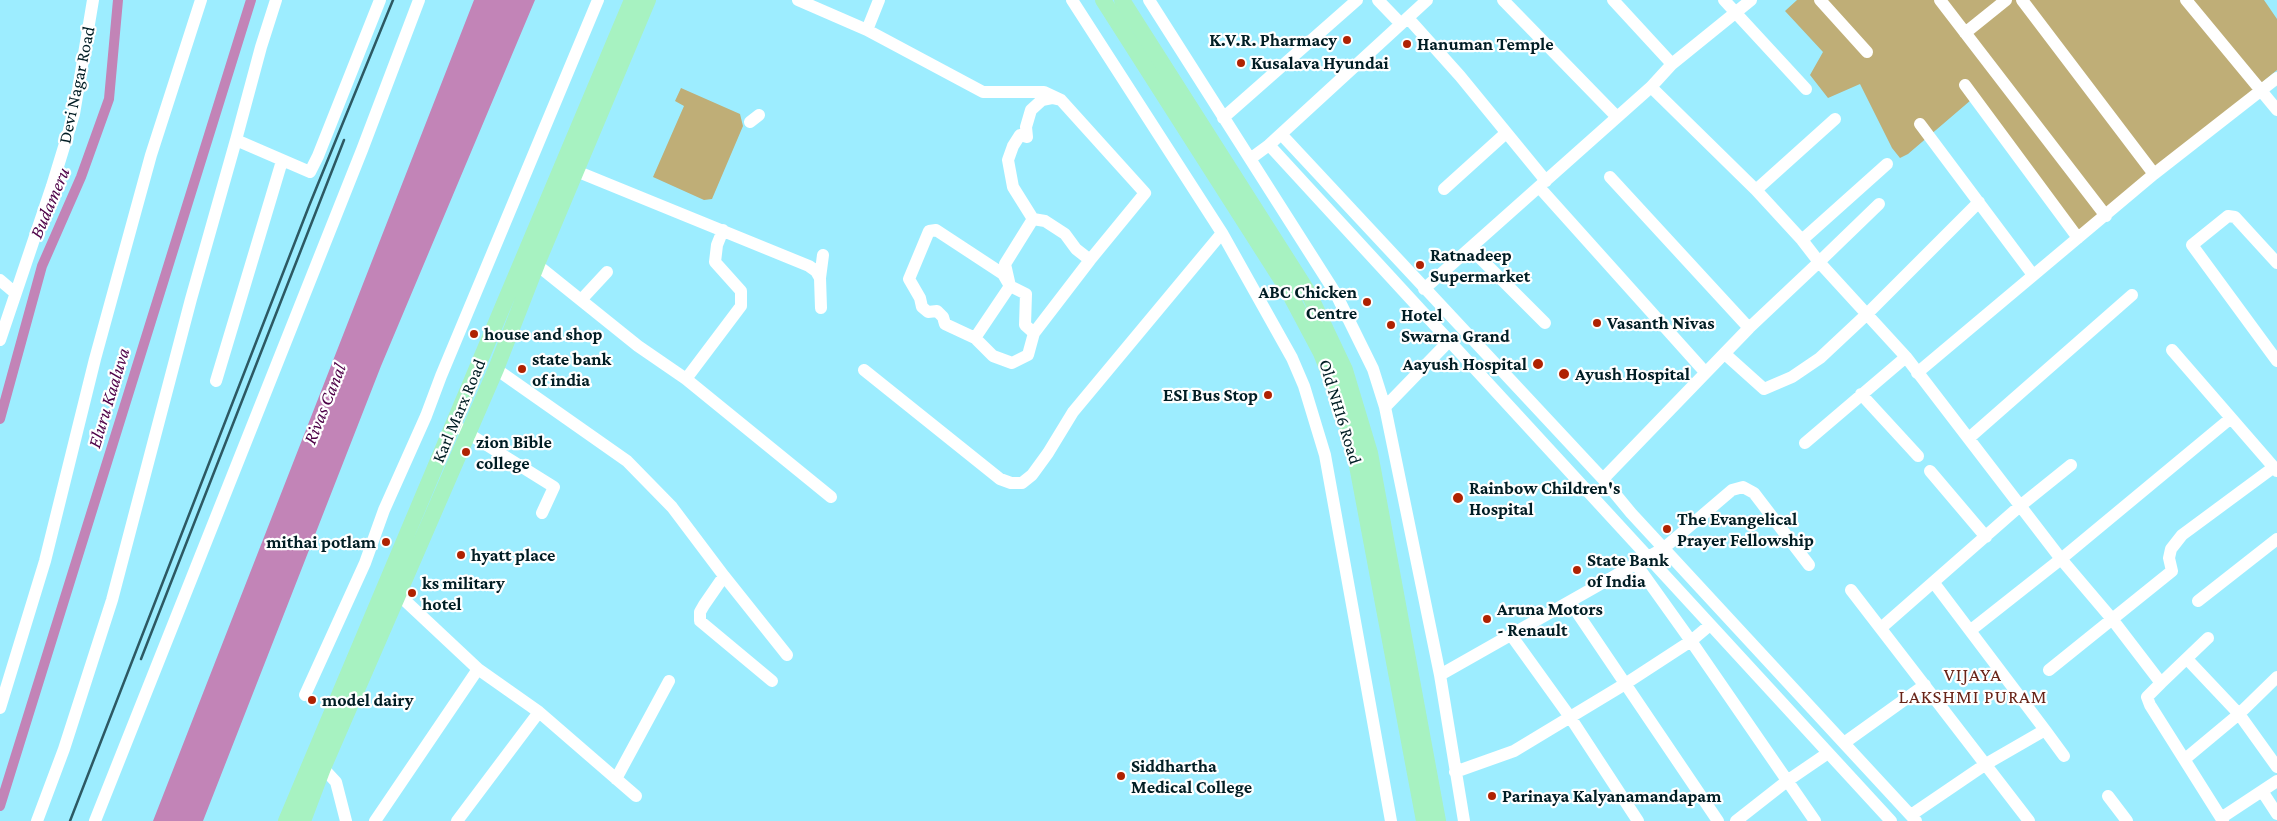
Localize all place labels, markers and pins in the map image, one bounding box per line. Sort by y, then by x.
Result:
place label: K.V.R. Pharmacy [1209,29,1337,51]
place label: Hanuman Temple [1417,33,1554,55]
marker: K.V.R. Pharmacy [1341,34,1353,46]
marker: Hanuman Temple [1401,38,1413,50]
place label: Kusalava Hyundai [1251,52,1389,74]
marker: Kusalava Hyundai [1235,57,1247,69]
place label: Ratnadeep Supermarket [1430,244,1530,286]
marker: Ratnadeep Supermarket [1414,259,1426,271]
place label: ABC Chicken Centre [1259,281,1357,324]
marker: ABC Chicken Centre [1361,296,1373,308]
place label: Hotel Swarna Grand [1401,304,1510,346]
place label: Vasanth Nivas [1607,312,1715,334]
marker: Vasanth Nivas [1591,317,1603,329]
marker: Hotel Swarna Grand [1385,319,1397,331]
place label: house and shop [484,323,602,345]
marker: house and shop [468,328,480,340]
place label: state bank of india [532,348,611,390]
place label: Aayush Hospital [1403,353,1527,375]
marker: Aayush Hospital [1531,357,1545,371]
marker: state bank of india [516,363,528,375]
place label: Ayush Hospital [1575,363,1690,385]
marker: Ayush Hospital [1557,367,1571,381]
place label: ESI Bus Stop [1163,384,1258,406]
marker: ESI Bus Stop [1262,389,1274,401]
place label: zion Bible college [476,431,552,474]
marker: zion Bible college [460,446,472,458]
place label: Rainbow Children's Hospital [1469,477,1620,520]
marker: Rainbow Children's Hospital [1451,491,1465,505]
place label: The Evangelical Prayer Fellowship [1677,508,1814,550]
marker: The Evangelical Prayer Fellowship [1661,523,1673,535]
place label: mithai potlam [266,531,376,553]
marker: mithai potlam [380,536,392,548]
place label: hyatt place [471,544,555,566]
marker: hyatt place [455,549,467,561]
place label: State Bank of India [1587,549,1669,592]
marker: State Bank of India [1571,564,1583,576]
place label: ks military hotel [422,572,505,614]
marker: ks military hotel [406,587,418,599]
place label: Aruna Motors - Renault [1497,598,1603,640]
marker: Aruna Motors - Renault [1481,613,1493,625]
place label: model dairy [322,689,413,711]
marker: model dairy [306,694,318,706]
place label: Siddhartha Medical College [1131,755,1252,798]
marker: Siddhartha Medical College [1115,770,1127,782]
place label: Parinaya Kalyanamandapam [1502,785,1721,807]
marker: Parinaya Kalyanamandapam [1486,790,1498,802]

